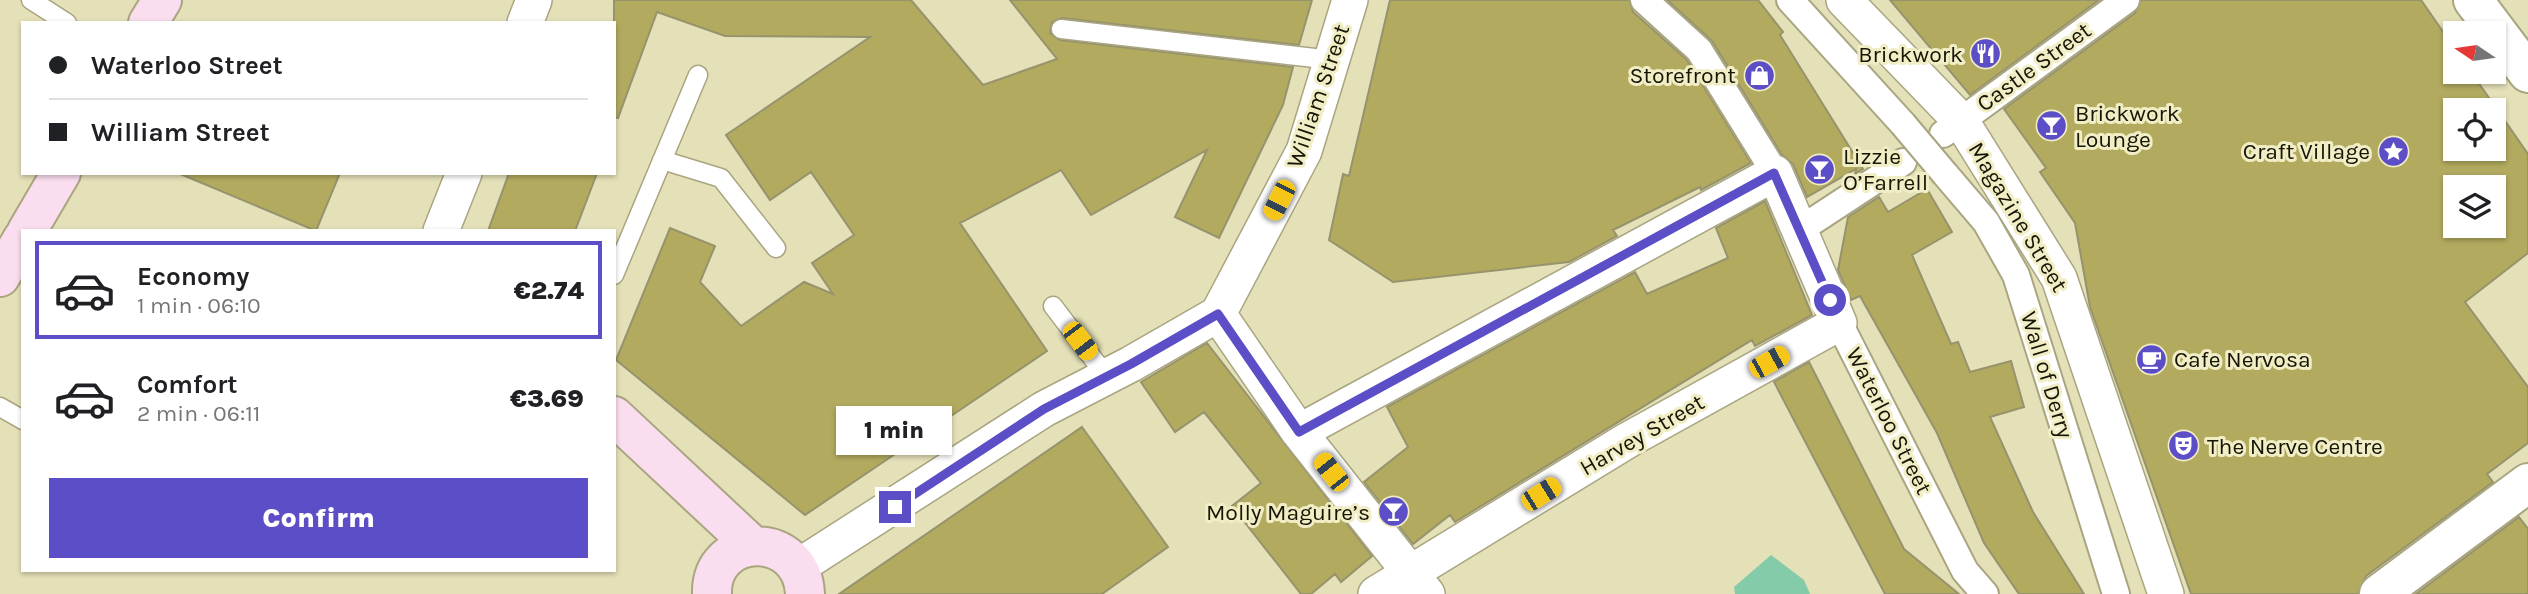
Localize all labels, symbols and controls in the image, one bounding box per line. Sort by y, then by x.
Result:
street label: Castle Street [1972,16,2097,117]
street label: William Street [1281,20,1355,171]
north arrow [2443,21,2506,84]
map controls [2443,21,2506,238]
restaurant icon: Brickwork [1969,37,2003,71]
place label: Brickwork [1858,41,1963,68]
text: Waterloo Street [91,50,283,81]
shop icon: Storefront [1742,58,1776,92]
place label: Storefront [1629,62,1736,89]
button: locate [2443,98,2506,161]
place label: Brickwork Lounge [2075,100,2180,153]
bar icon: Brickwork Lounge [2035,109,2069,143]
text: William Street [91,117,270,148]
place icon: Craft Village [2376,134,2410,168]
street label: Magazine Street [1963,137,2073,297]
place label: Craft Village [2243,138,2370,165]
place label: Lizzie O’Farrell [1843,143,1928,196]
bar icon: Lizzie O’Farrell [1803,152,1837,186]
button: layers [2443,175,2506,238]
car [1261,177,1298,223]
icon: car [53,259,116,322]
text: Economy [137,261,249,292]
text: €2.74 [514,275,584,306]
route start [1814,284,1846,316]
text: 1 min · 06:10 [137,292,261,319]
street label: Wall of Derry [2015,308,2079,442]
car [1059,318,1102,364]
cafe icon: Cafe Nervosa [2134,342,2168,376]
car [1746,343,1793,381]
street label: Waterloo Street [1840,343,1938,499]
place label: Cafe Nervosa [2174,346,2311,373]
icon: car [53,367,116,430]
text: Comfort [137,369,238,400]
text: €3.69 [510,383,584,414]
street label: Harvey Street [1575,388,1709,481]
text: 2 min · 06:11 [137,400,260,427]
callout: 1 min [837,406,953,454]
text: 1 min [864,417,924,444]
theatre icon: The Nerve Centre [2167,429,2201,463]
place label: The Nerve Centre [2207,433,2383,460]
car [1310,449,1353,495]
car [1518,474,1565,514]
button: Confirm [49,478,588,558]
route end [879,491,911,523]
bar icon: Molly Maguire’s [1376,495,1410,529]
place label: Molly Maguire’s [1206,499,1370,526]

